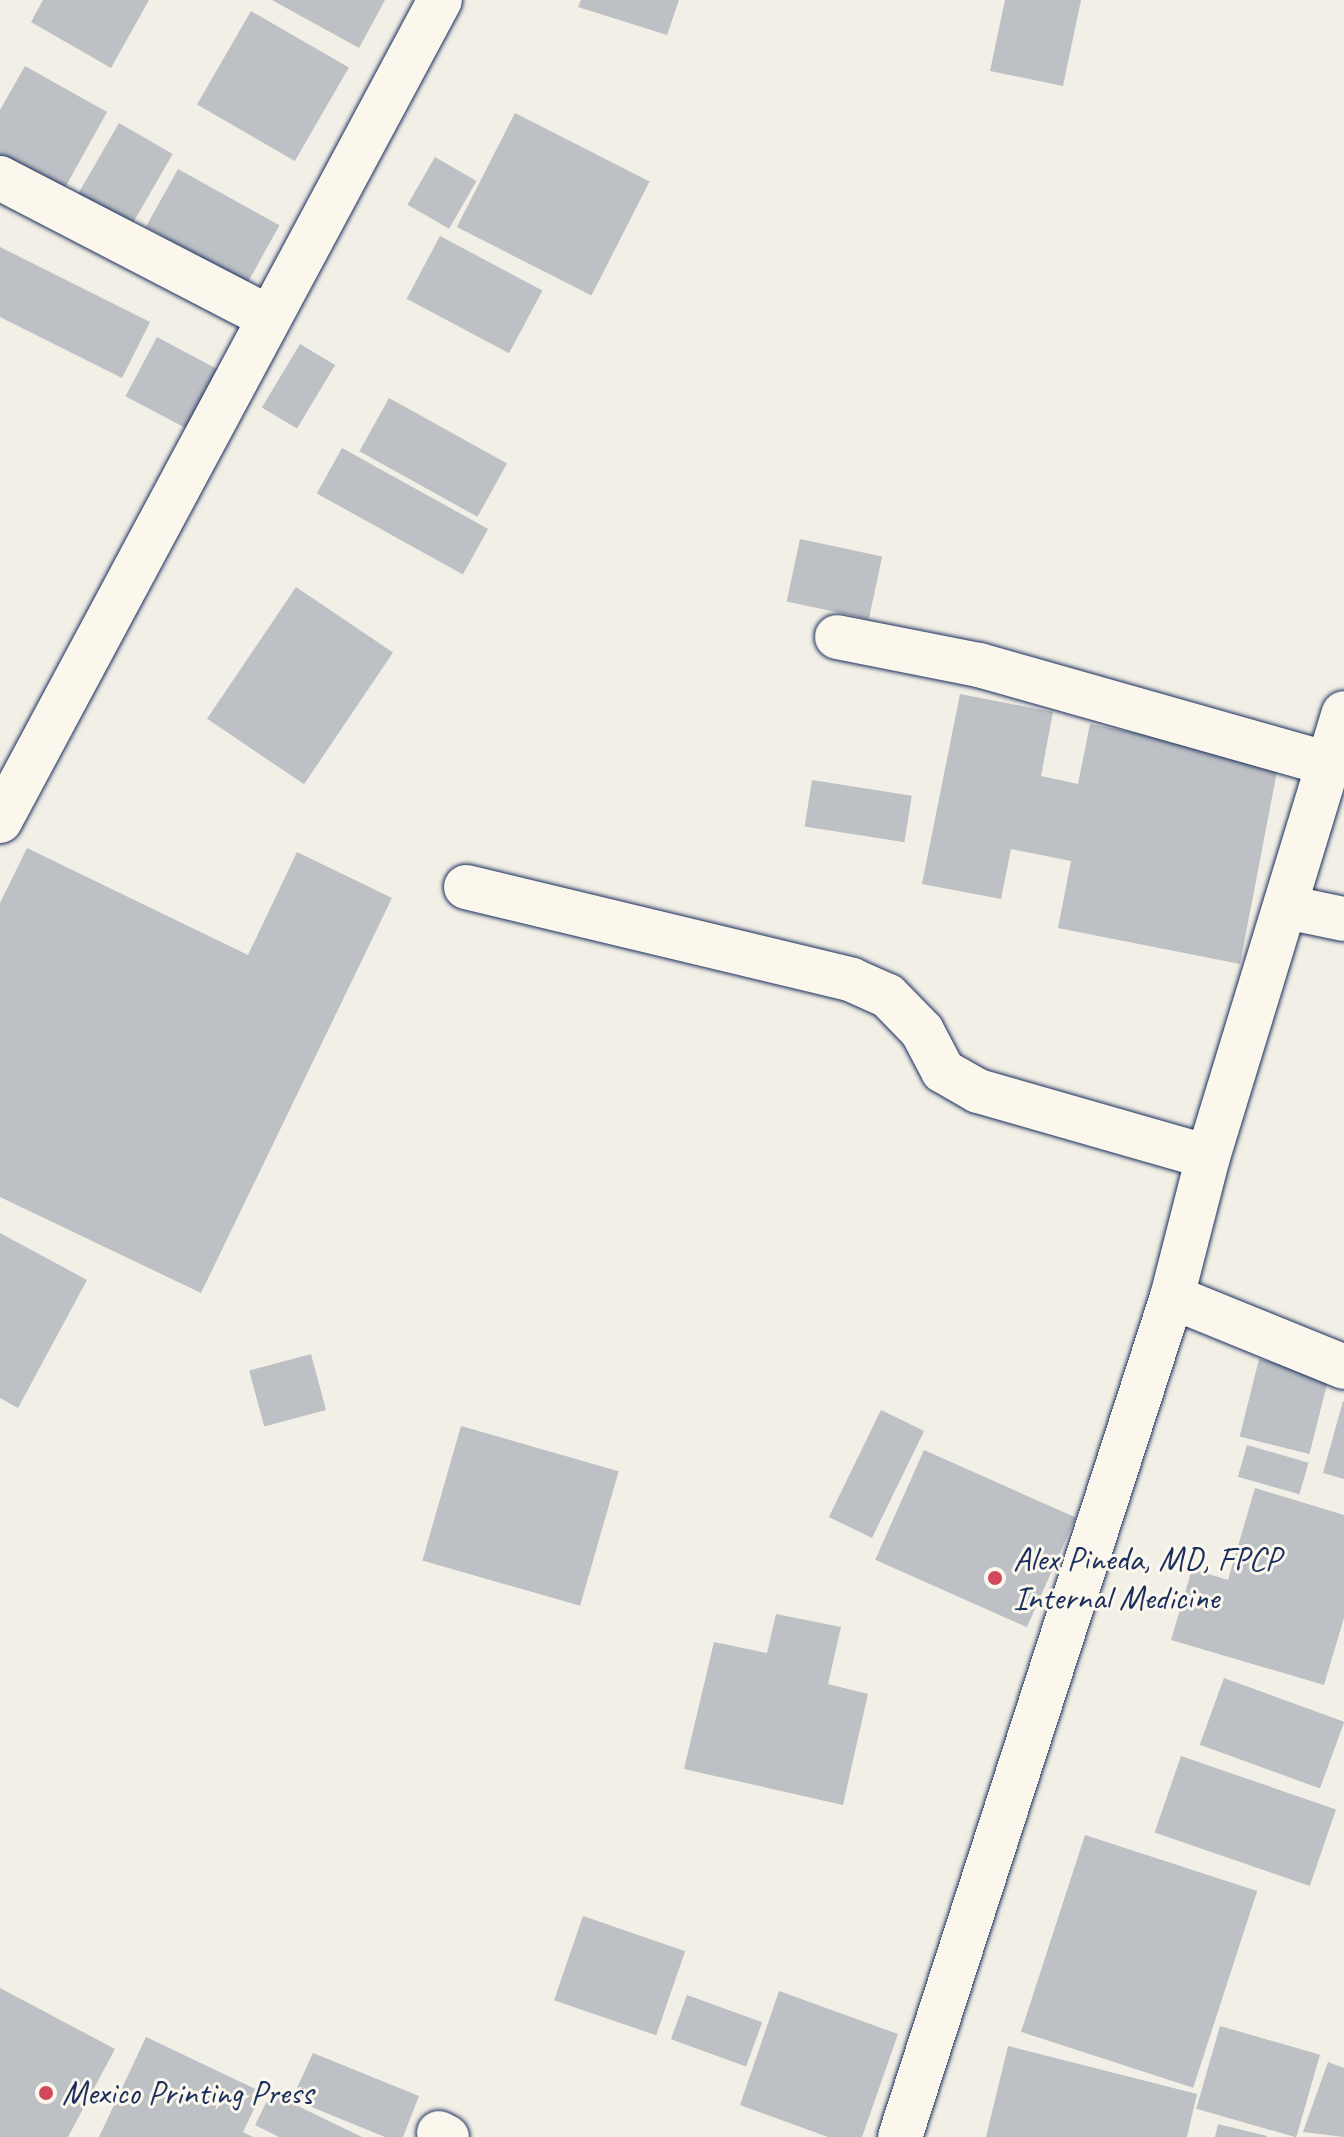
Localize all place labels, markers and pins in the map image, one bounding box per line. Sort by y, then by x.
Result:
place label: Alex Pineda, MD, FPCP Internal Medicine [1013,1538,1280,1618]
marker: Alex Pineda, MD, FPCP Internal Medicine [984,1567,1006,1589]
place label: Mexico Printing Press [62,2073,313,2113]
marker: Mexico Printing Press [37,2084,55,2102]

